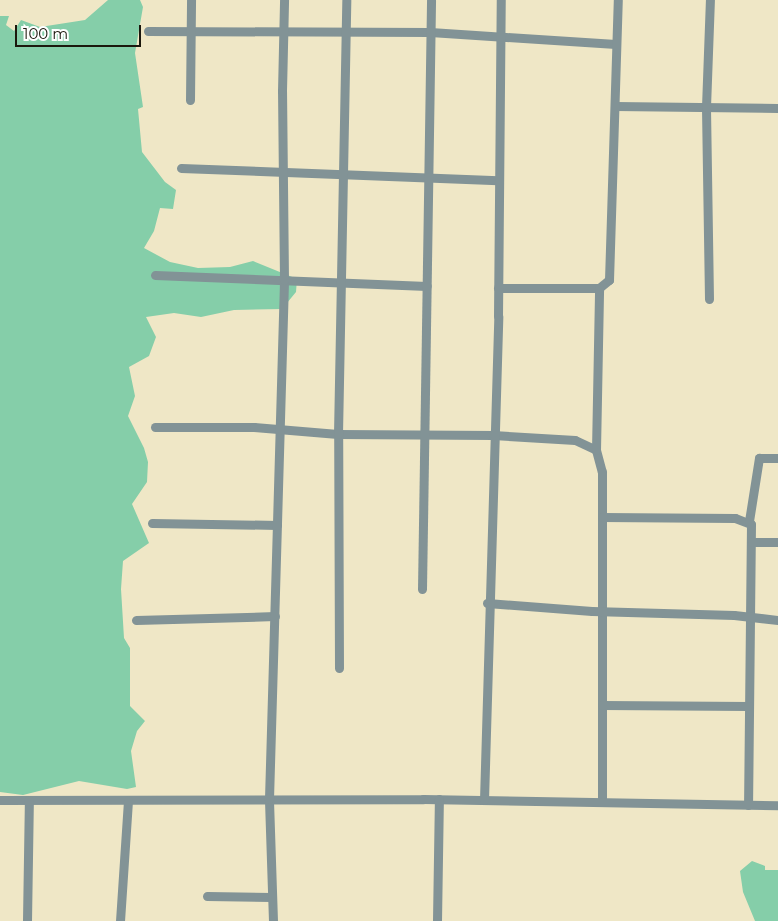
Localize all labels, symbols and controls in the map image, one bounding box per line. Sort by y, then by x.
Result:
scale bar [18,15,144,47]
text: 100 m [23,24,68,43]

